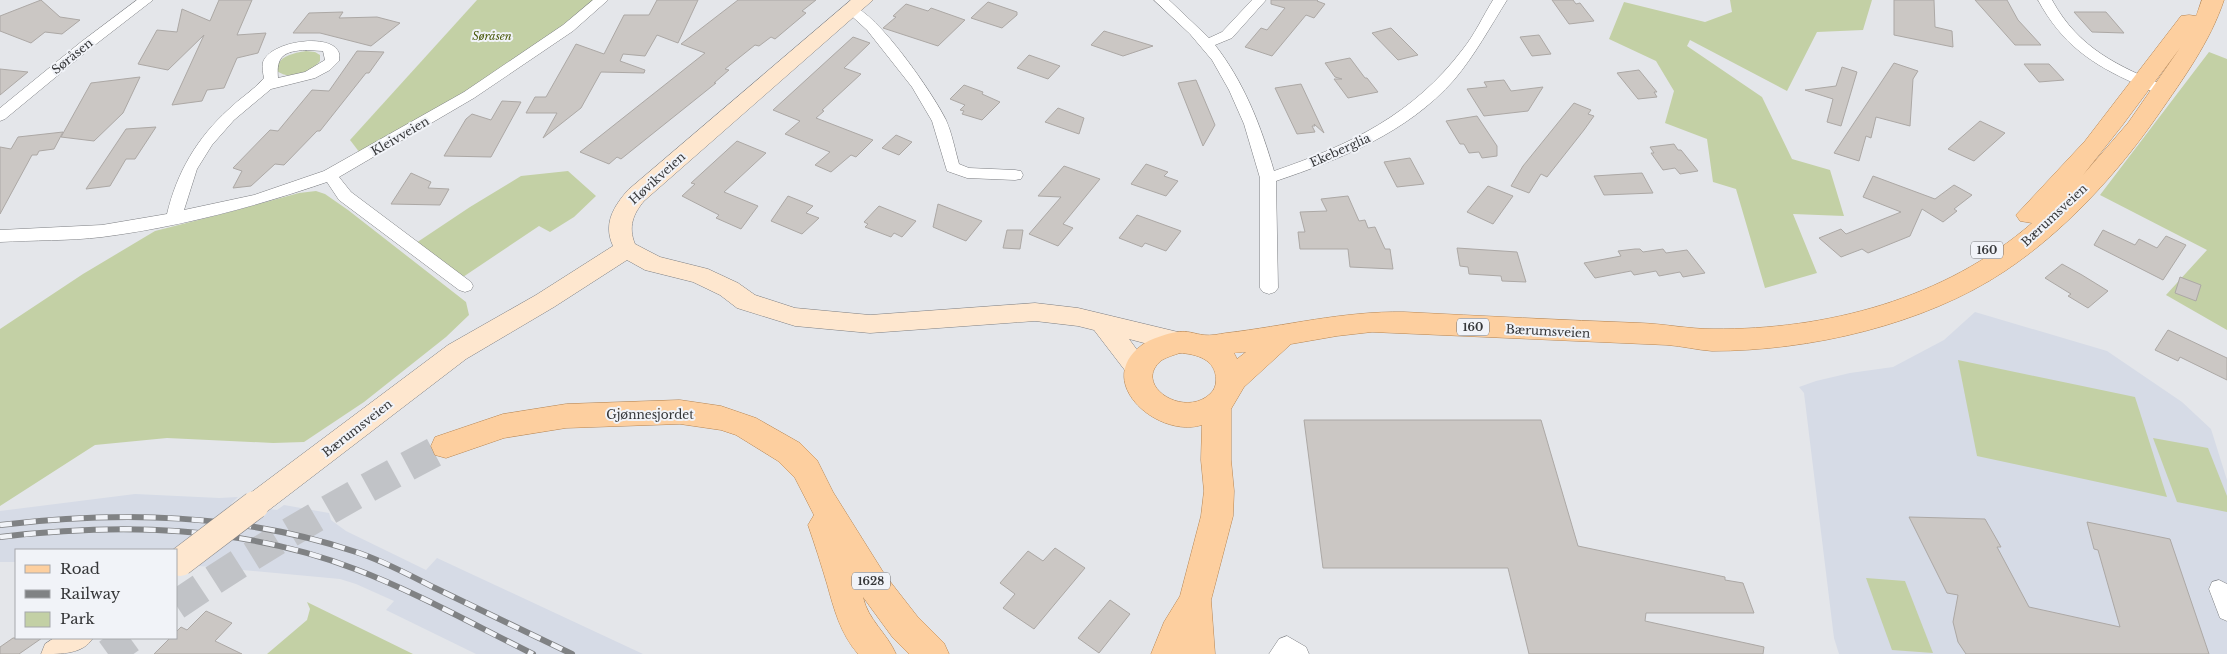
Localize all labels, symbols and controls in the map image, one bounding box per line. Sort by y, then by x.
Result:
park label: Søråsen [472,29,512,43]
street label: Søråsen [48,35,96,77]
street label: Kleivveien [368,113,432,159]
street label: Ekeberglia [1307,130,1373,170]
street label: Høvikveien [626,149,688,207]
street label: Bærumsveien [2018,181,2090,249]
road number: 160 [1971,242,2003,258]
road number: 160 [1457,318,1489,336]
street label: Bærumsveien [1505,321,1591,341]
street label: Bærumsveien [319,396,395,460]
street label: Gjønnesjordet [606,407,694,422]
legend [15,549,178,639]
text: Road [60,559,100,578]
road number: 1628 [852,572,890,590]
text: Railway [60,584,121,603]
text: Park [60,609,96,628]

